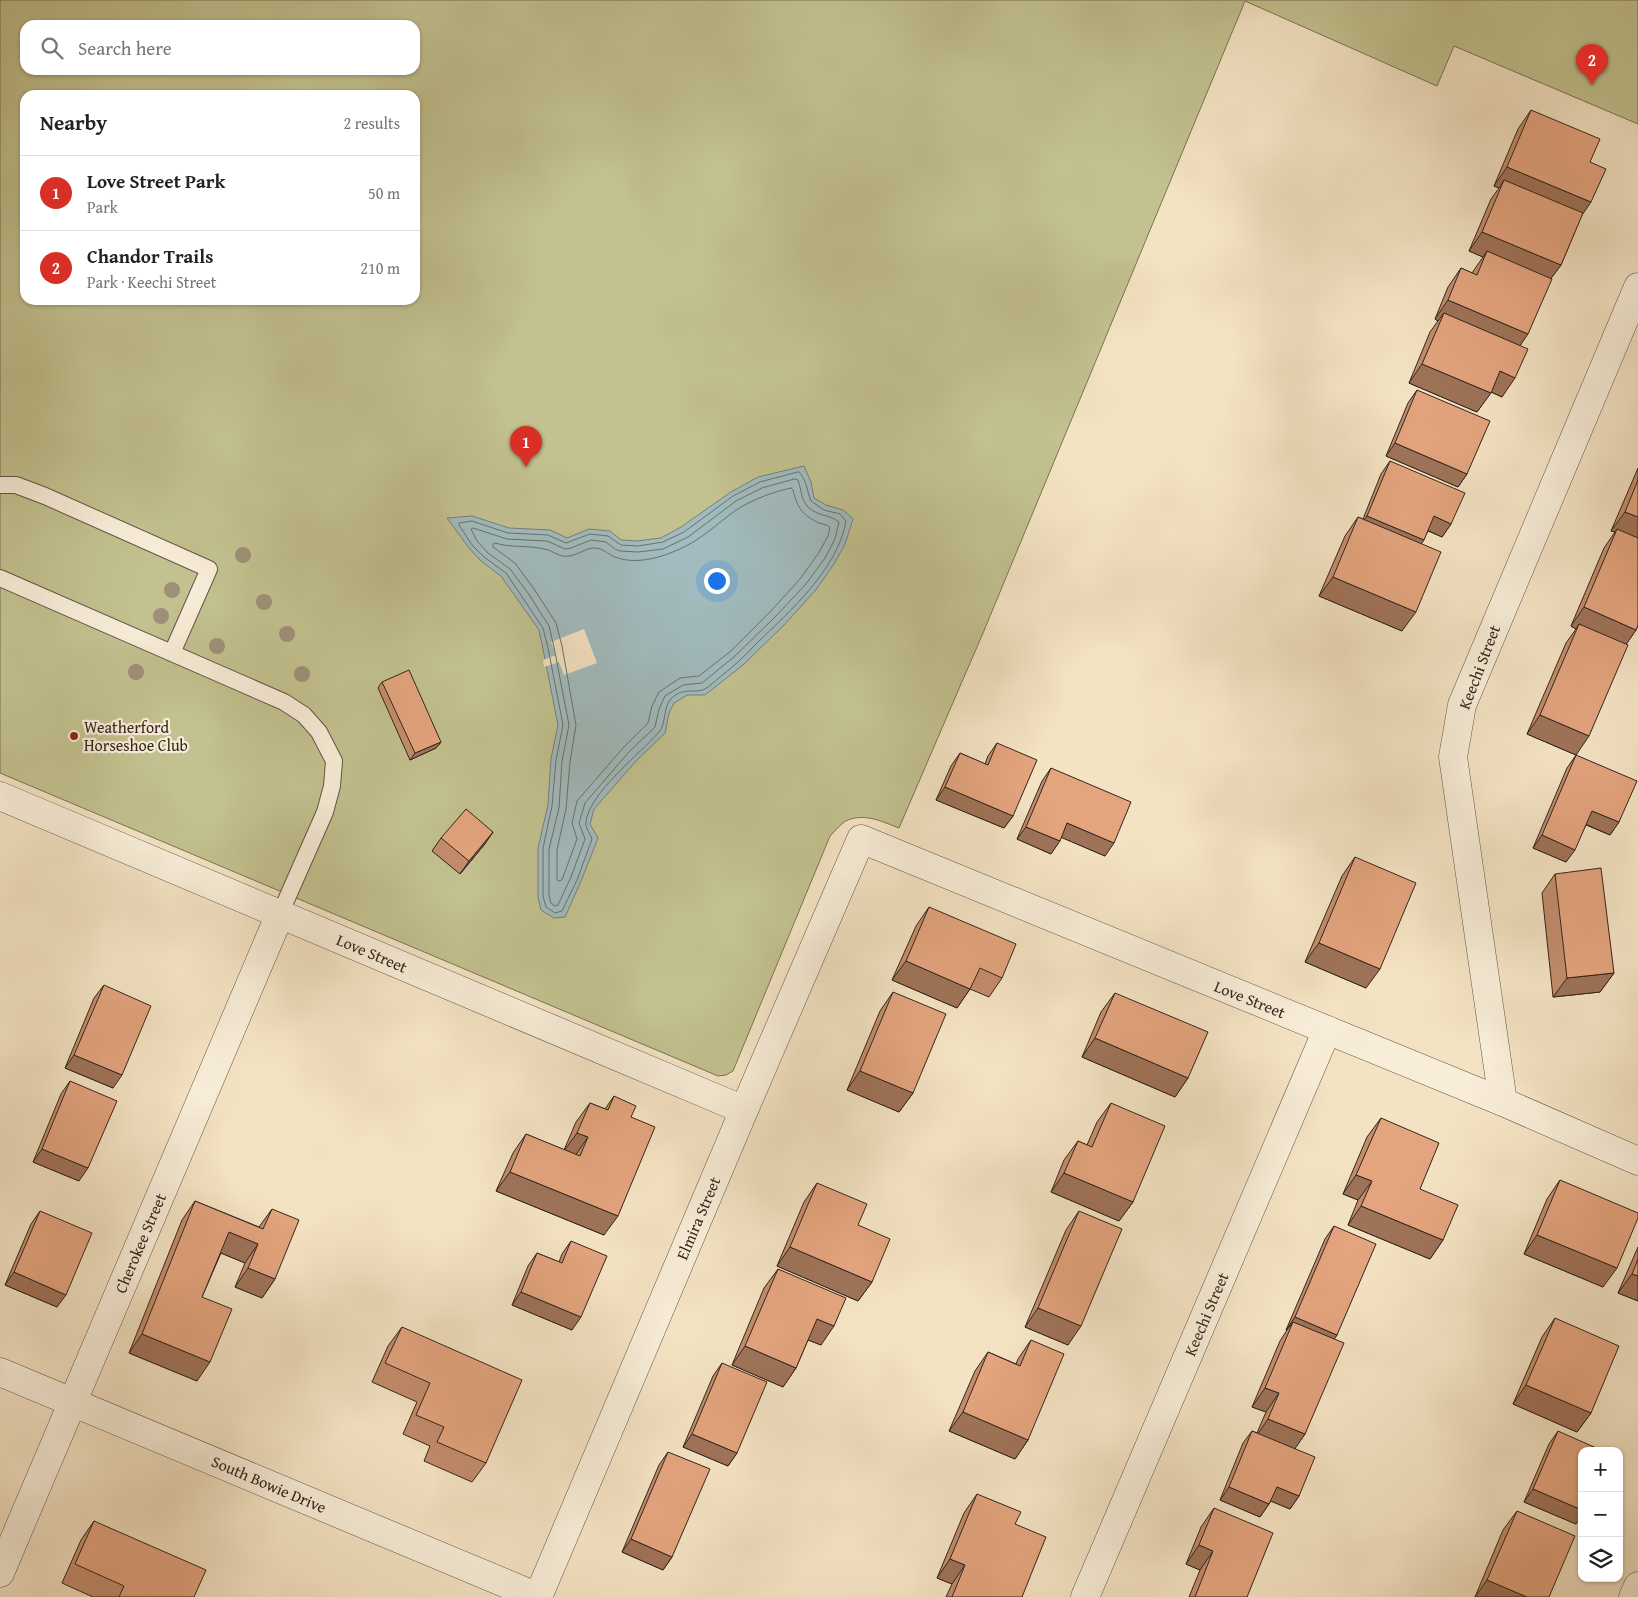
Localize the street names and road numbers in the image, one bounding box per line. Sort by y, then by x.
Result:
street label: Keechi Street [1452,621,1506,713]
street label: Love Street [333,927,411,979]
street label: Love Street [1211,974,1289,1024]
street label: Elmira Street [670,1172,726,1263]
street label: Cherokee Street [108,1189,172,1297]
street label: Keechi Street [1178,1268,1235,1360]
street label: South Bowie Drive [208,1449,330,1519]

